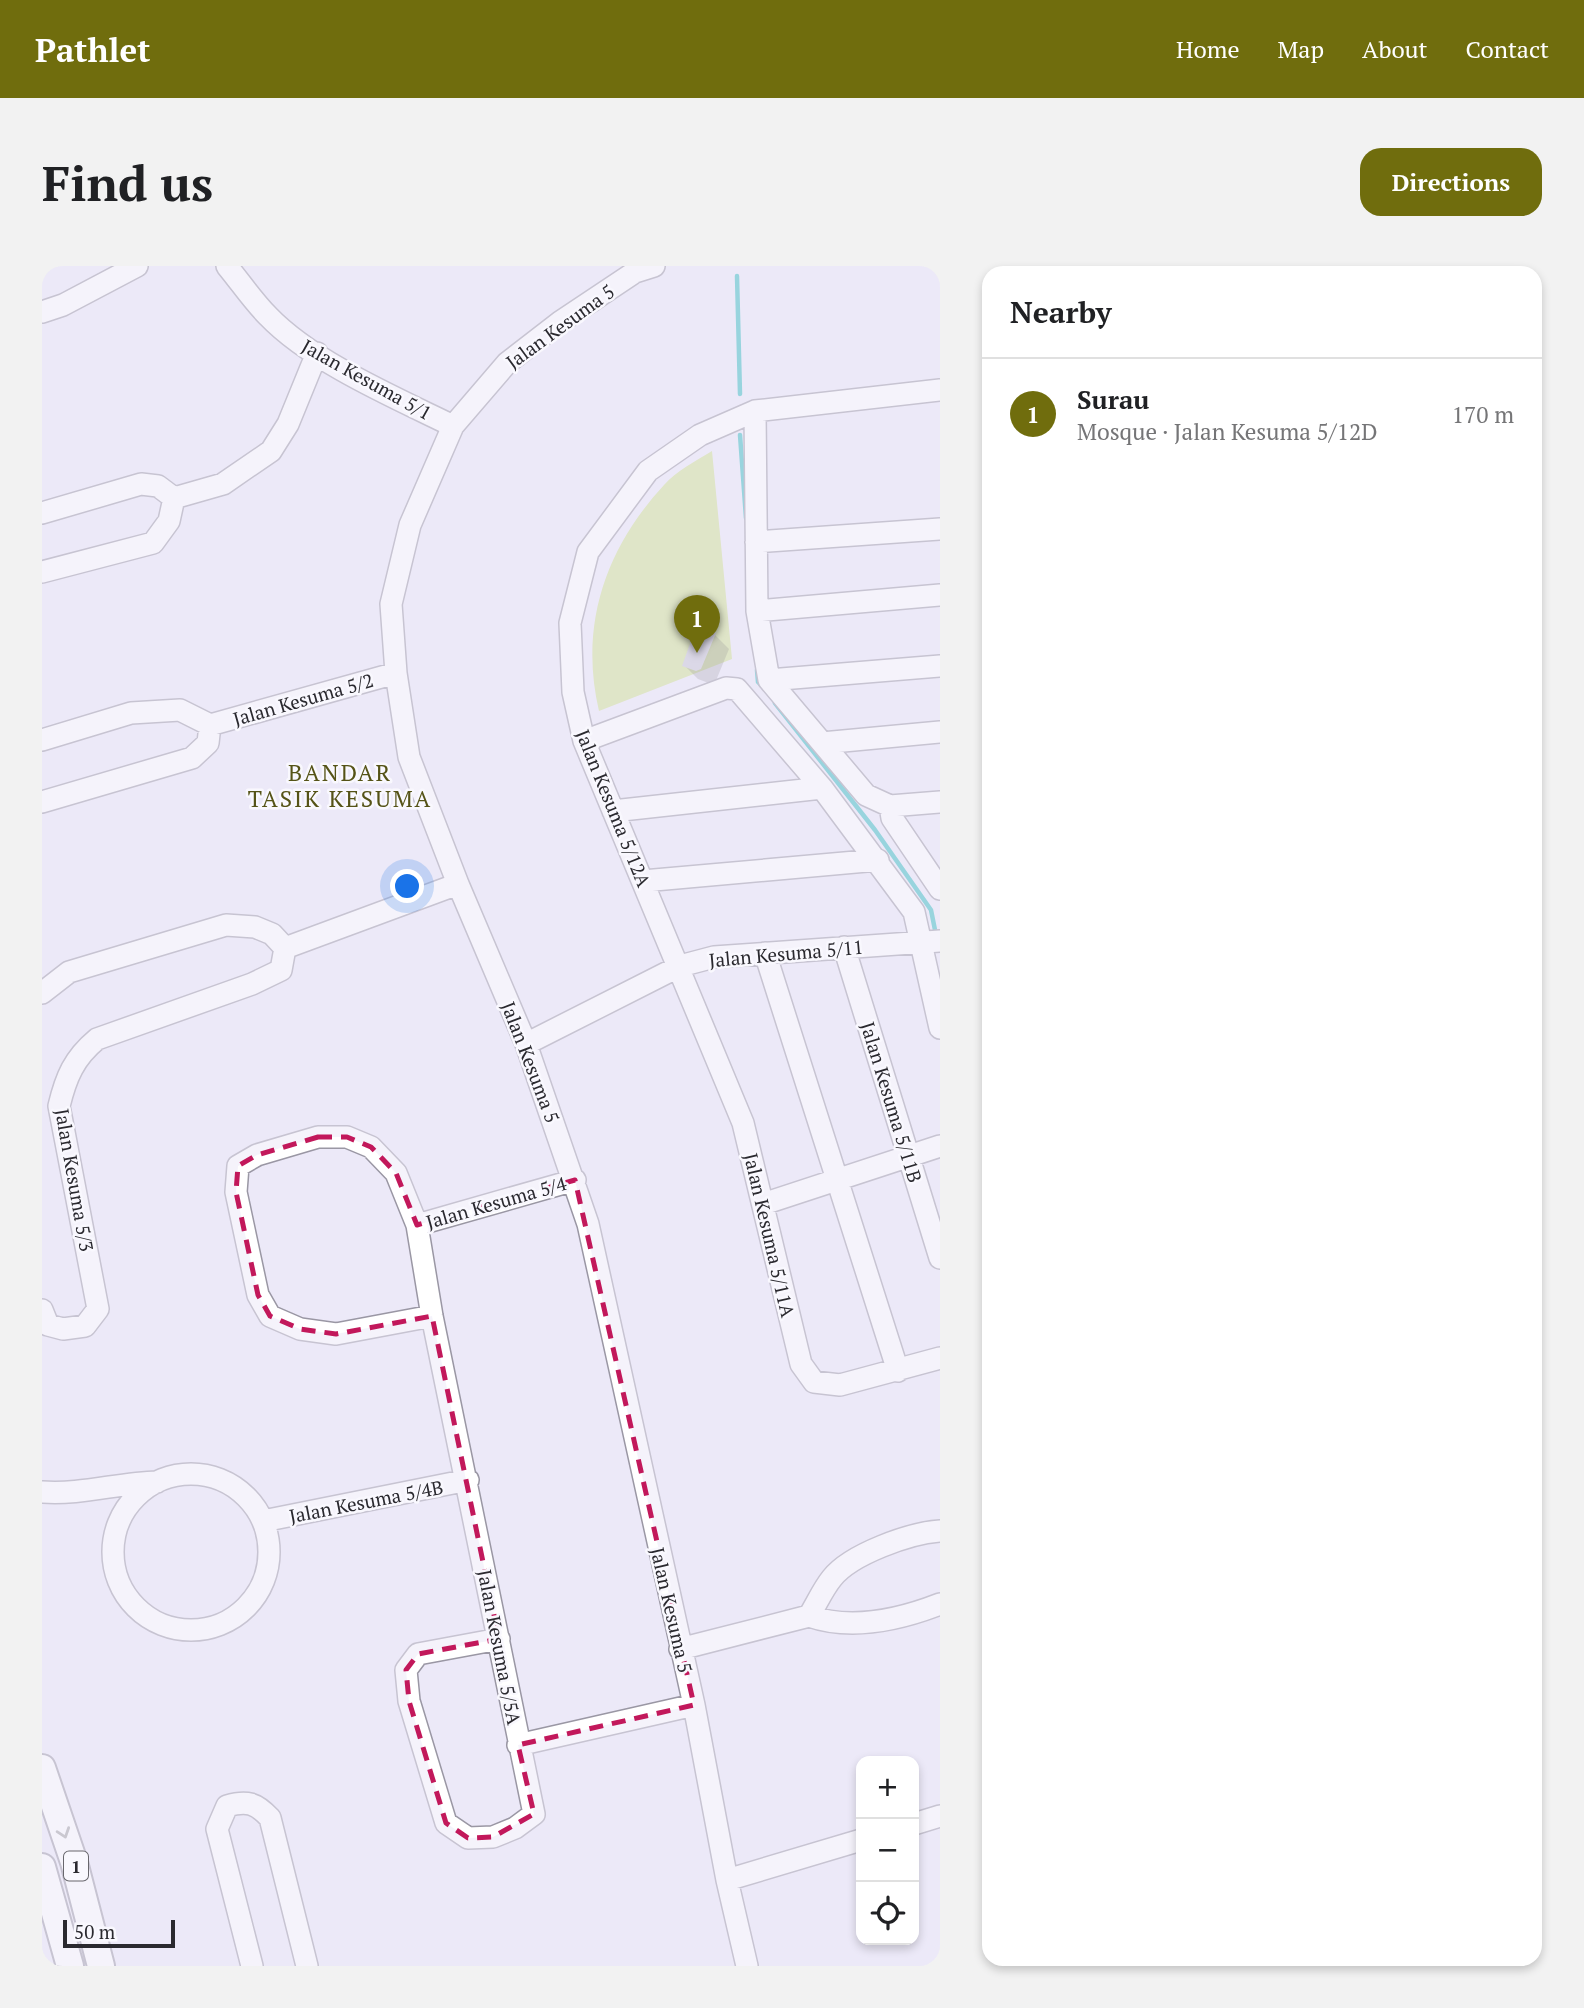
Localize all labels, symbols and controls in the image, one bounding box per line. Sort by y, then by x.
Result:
text: Pathlet [35,28,150,71]
text: Home [1176,33,1240,65]
text: Map [1278,33,1324,65]
text: About [1362,33,1428,65]
text: Contact [1466,33,1549,65]
button: Directions [1360,148,1542,216]
text: Find us [42,150,213,215]
street label: Jalan Kesuma 5 [501,278,619,374]
text: Nearby [1010,292,1112,332]
street label: Jalan Kesuma 5/1 [298,333,436,425]
text: Surau [1077,382,1150,416]
text: 1 [1027,399,1040,430]
text: 170 m [1452,399,1514,430]
text: Mosque · Jalan Kesuma 5/12D [1077,416,1377,447]
pin: 1 [674,595,720,653]
street label: Jalan Kesuma 5/2 [230,667,376,731]
street label: Jalan Kesuma 5/12A [571,725,657,891]
district label: BANDAR TASIK KESUMA [248,757,432,814]
your location [390,869,424,903]
street label: Jalan Kesuma 5/11 [708,934,864,972]
street label: Jalan Kesuma 5 [496,998,566,1126]
street label: Jalan Kesuma 5/11B [856,1019,928,1185]
street label: Jalan Kesuma 5/3 [50,1107,100,1253]
street label: Jalan Kesuma 5/11A [739,1150,801,1320]
street label: Jalan Kesuma 5/4 [423,1170,570,1234]
street label: Jalan Kesuma 5/4B [287,1474,445,1528]
street label: Jalan Kesuma 5 [645,1545,699,1675]
street label: Jalan Kesuma 5/5A [473,1567,527,1727]
map controls [856,1756,919,1945]
button: + [856,1756,919,1819]
button: − [856,1819,919,1882]
one-way arrow [56,1826,70,1838]
road number: 1 [64,1852,88,1881]
button: locate [856,1882,919,1945]
scale bar [63,1917,175,1949]
text: 50 m [74,1919,115,1944]

